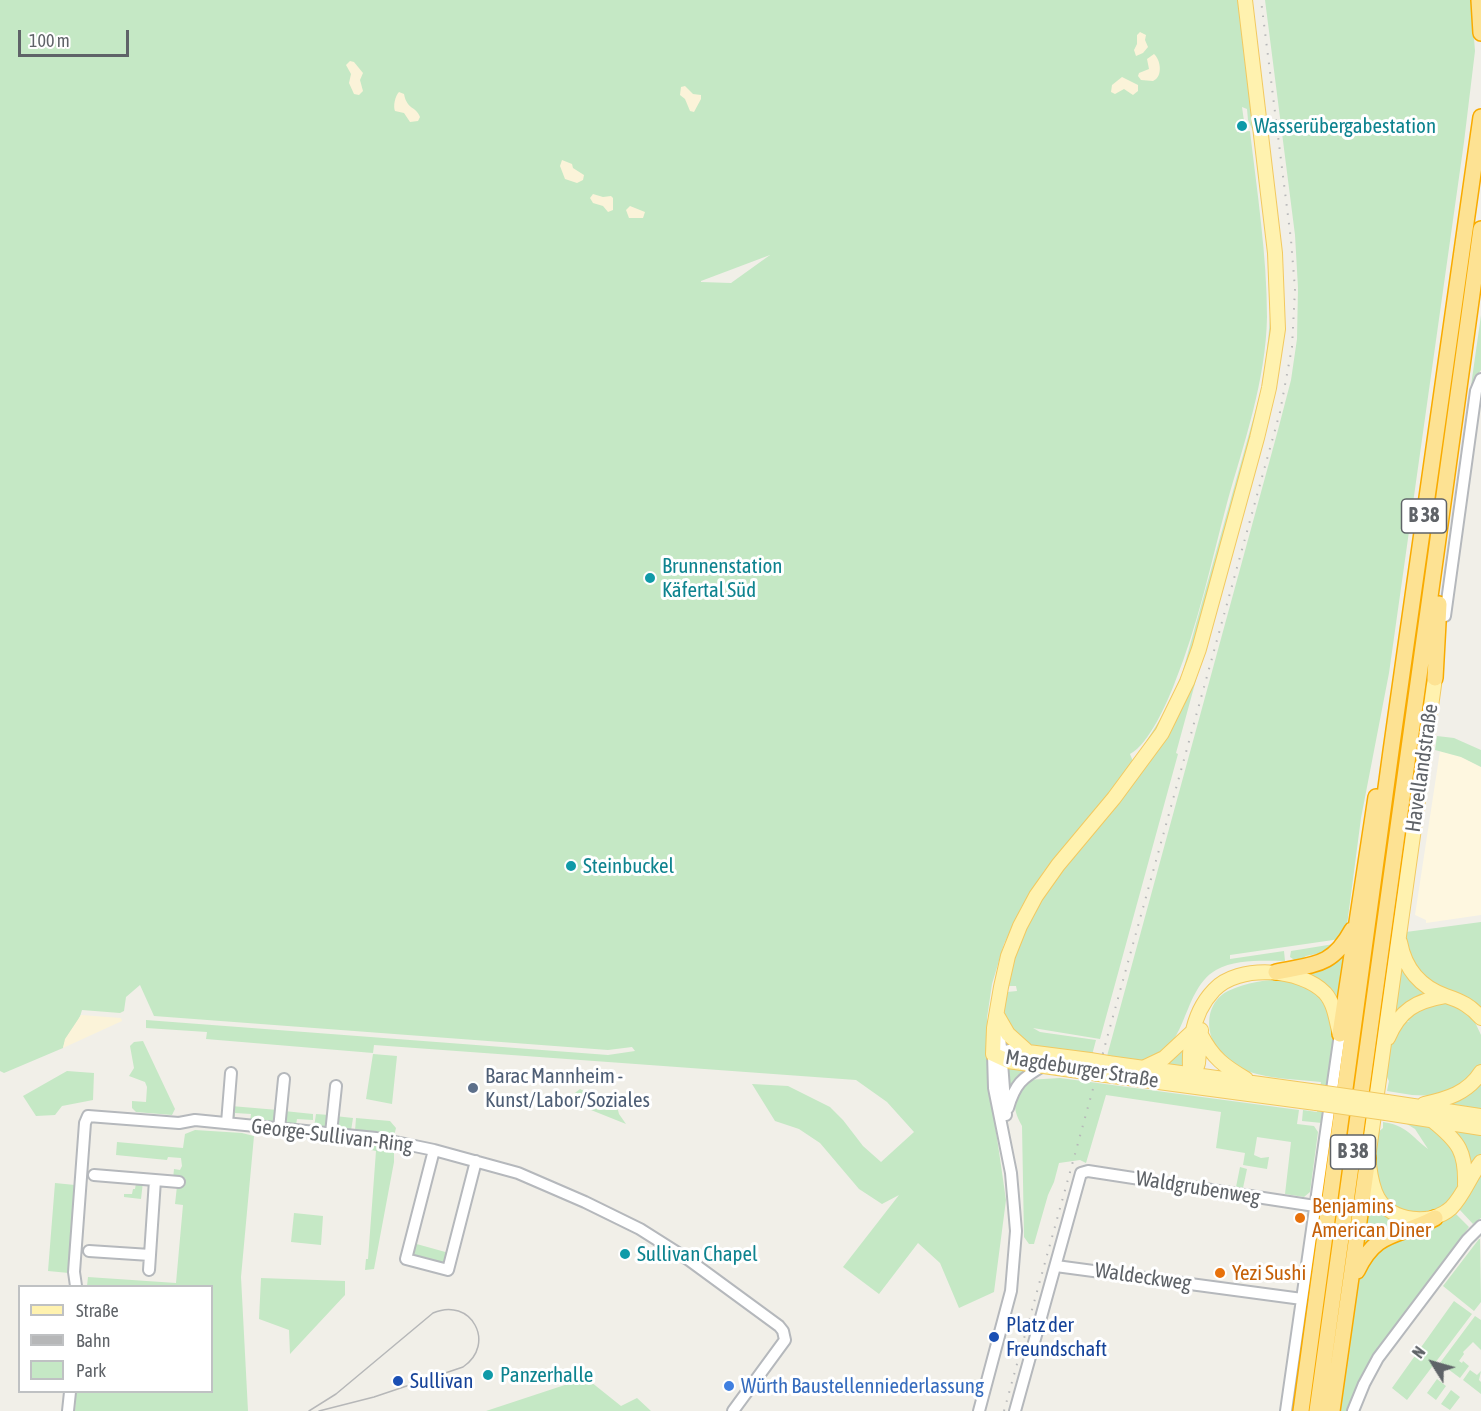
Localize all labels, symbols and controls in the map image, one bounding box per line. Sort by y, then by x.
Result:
scale bar [21,18,132,56]
text: 100 m [29,30,70,51]
place label: Wasserübergabestation [1254,113,1436,139]
marker: Wasserübergabestation [1235,119,1249,133]
road number: B 38 [1402,499,1446,533]
place label: Brunnenstation Käfertal Süd [662,553,783,603]
marker: Brunnenstation Käfertal Süd [643,571,657,585]
street label: Havellandstraße [1401,702,1443,834]
place label: Steinbuckel [583,853,674,879]
marker: Steinbuckel [564,859,578,873]
street label: Magdeburger Straße [1004,1044,1160,1094]
place label: Barac Mannheim - Kunst/Labor/Soziales [485,1063,650,1113]
marker: Barac Mannheim - Kunst/Labor/Soziales [466,1081,480,1095]
street label: George-Sullivan-Ring [250,1114,414,1158]
road number: B 38 [1330,1135,1376,1169]
street label: Waldgrubenweg [1134,1166,1262,1210]
place label: Benjamins American Diner [1312,1193,1431,1243]
marker: Benjamins American Diner [1293,1211,1307,1225]
place label: Sullivan Chapel [637,1241,758,1267]
marker: Sullivan Chapel [618,1247,632,1261]
street label: Waldeckweg [1093,1258,1193,1296]
place label: Yezi Sushi [1232,1260,1306,1286]
marker: Yezi Sushi [1213,1266,1227,1280]
legend [18,1285,213,1393]
text: Straße [76,1300,119,1321]
place label: Platz der Freundschaft [1006,1312,1107,1362]
text: Bahn [76,1330,110,1351]
marker: Platz der Freundschaft [987,1330,1001,1344]
north arrow [1403,1333,1463,1393]
text: N [1409,1343,1429,1361]
text: Park [76,1360,106,1381]
place label: Panzerhalle [500,1362,593,1388]
place label: Sullivan [410,1368,473,1394]
marker: Panzerhalle [481,1368,495,1382]
place label: Würth Baustellenniederlassung [741,1373,984,1399]
marker: Sullivan [391,1374,405,1388]
marker: Würth Baustellenniederlassung [722,1379,736,1393]

